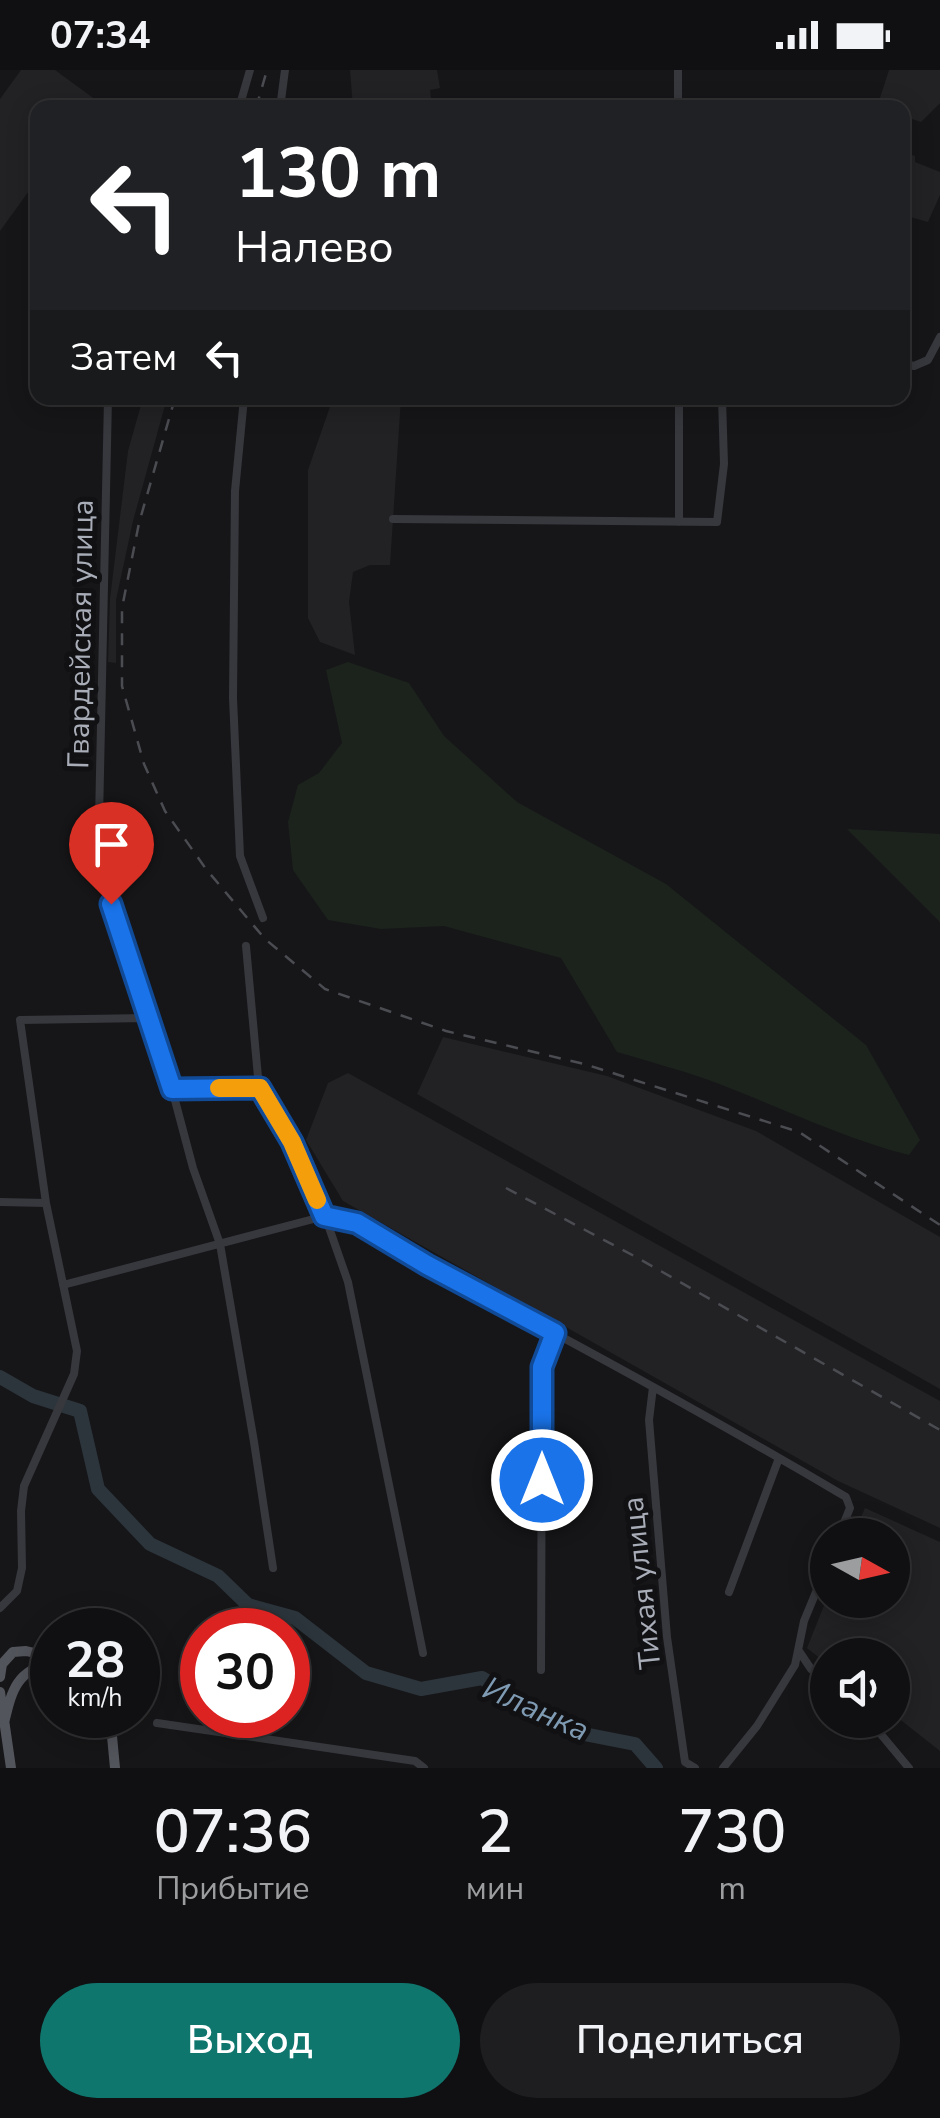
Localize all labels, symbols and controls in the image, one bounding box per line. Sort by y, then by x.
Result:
text: 07:34 [50,10,151,61]
text: 130 m [235,126,441,222]
icon: left [70,140,200,270]
text: Налево [235,217,394,278]
icon: left [197,330,252,385]
text: Затем [70,332,177,383]
street label: Гвардейская улица [58,499,104,769]
pin [69,802,154,905]
icon: arrive [84,817,139,872]
position arrow [490,1428,594,1532]
street label: Тихая улица [613,1495,671,1671]
north arrow [810,1518,910,1618]
map controls [810,1518,910,1738]
speed limit sign: 30 [180,1608,310,1738]
text: 28 [65,1626,125,1695]
button: sound [810,1638,910,1738]
water label: Иланка [476,1667,596,1751]
text: km/h [67,1681,123,1715]
text: 07:36 [154,1791,312,1873]
text: 2 [477,1791,513,1873]
text: 730 [678,1791,786,1873]
text: Прибытие [156,1867,310,1910]
text: мин [466,1867,524,1910]
text: m [718,1867,746,1910]
button: Выход [40,1983,460,2098]
button: Поделиться [480,1983,900,2098]

